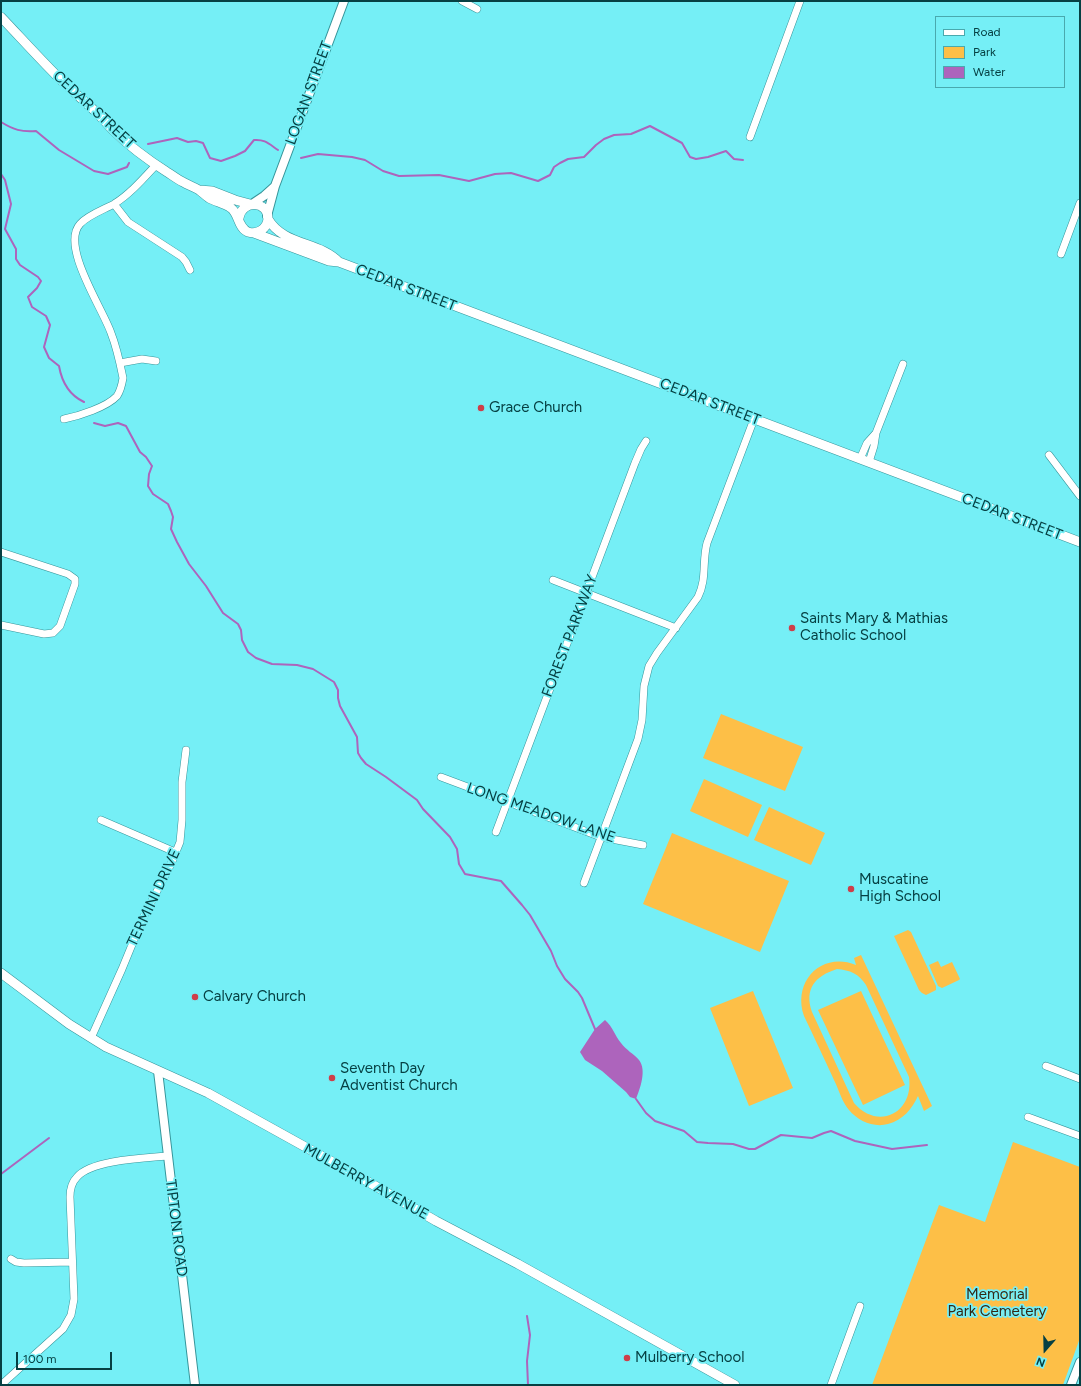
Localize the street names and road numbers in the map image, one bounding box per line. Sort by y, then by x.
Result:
street label: LOGAN STREET [282,39,336,147]
street label: CEDAR STREET [49,67,139,153]
street label: CEDAR STREET [353,261,459,315]
street label: CEDAR STREET [657,375,763,429]
street label: CEDAR STREET [959,490,1065,544]
street label: FOREST PARKWAY [538,572,602,700]
street label: LONG MEADOW LANE [464,779,618,847]
street label: TERMINI DRIVE [124,846,184,950]
street label: MULBERRY AVENUE [300,1140,432,1224]
street label: TIPTON ROAD [161,1178,191,1278]

